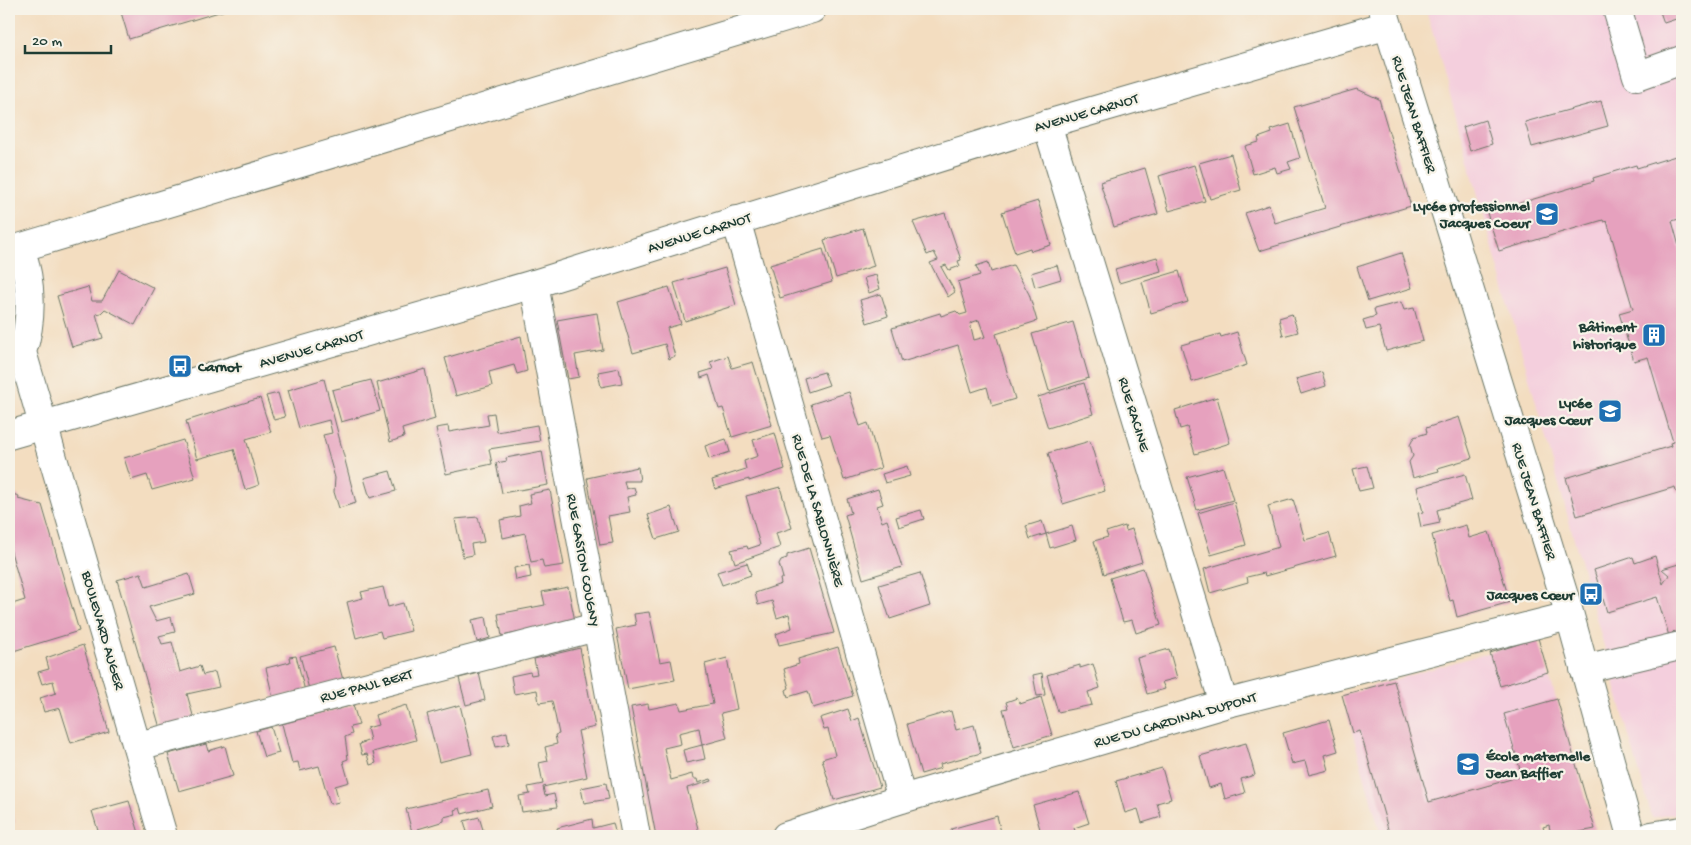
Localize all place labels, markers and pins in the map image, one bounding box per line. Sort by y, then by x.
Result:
place label: Lycée professionnel Jacques Coeur [1413,198,1532,233]
school or university icon: Lycée professionnel Jacques Coeur [1534,201,1560,227]
place label: Bâtiment historique [1573,319,1638,354]
building icon: Bâtiment historique [1641,322,1667,348]
bus stop icon: Carnot [167,353,193,379]
place label: Carnot [197,359,243,377]
place label: Lycée Jacques Cœur [1504,395,1594,430]
school or university icon: Lycée Jacques Cœur [1597,398,1623,424]
bus stop icon: Jacques Cœur [1578,581,1604,607]
place label: Jacques Cœur [1486,587,1576,605]
place label: École maternelle Jean Baffier [1485,748,1591,783]
school or university icon: École maternelle Jean Baffier [1455,751,1481,777]

